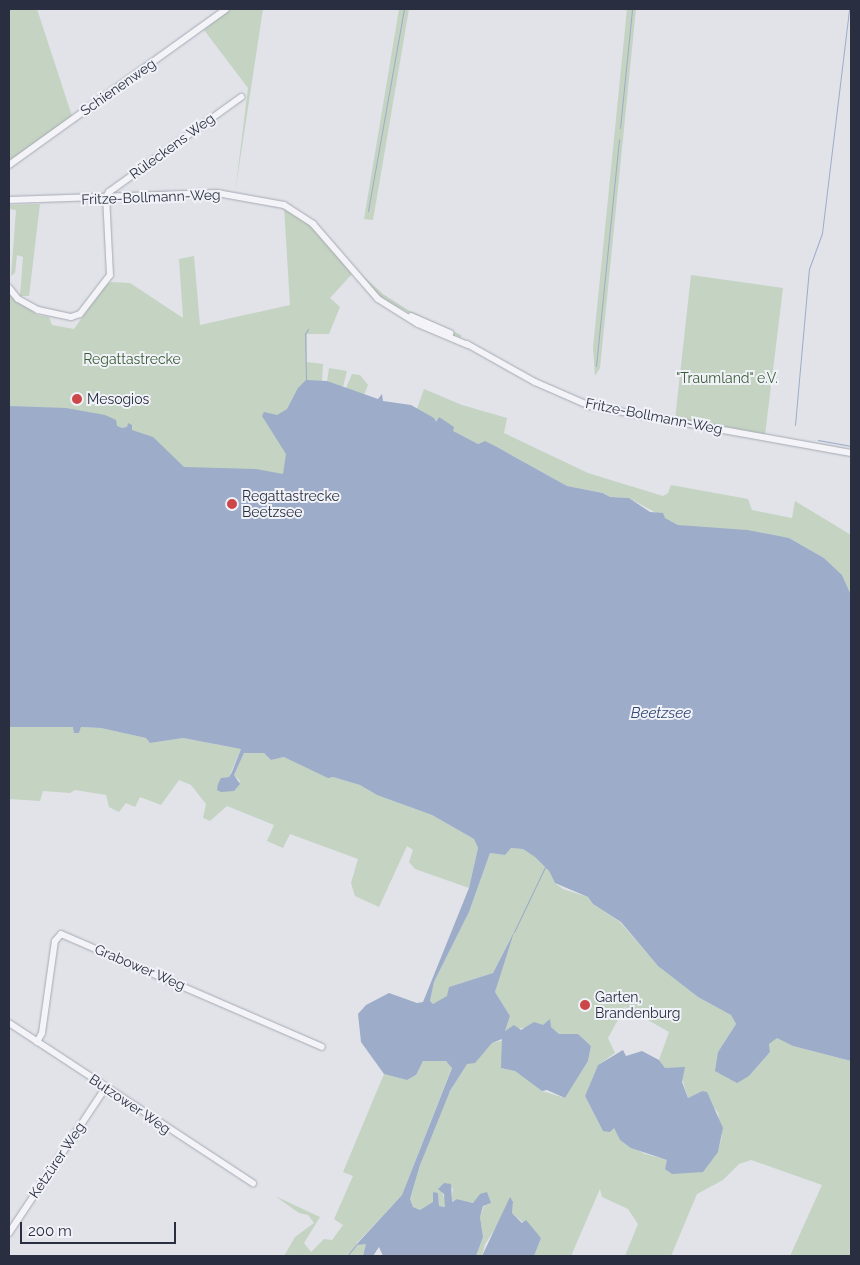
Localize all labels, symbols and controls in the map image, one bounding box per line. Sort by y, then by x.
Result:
street label: Schienenweg [77,55,159,119]
street label: Rüleckens Weg [126,109,218,183]
street label: Fritze-Bollmann-Weg [81,186,221,208]
park label: Regattastrecke [83,351,181,367]
park label: "Traumland" e.V. [676,370,778,386]
place label: Mesogios [87,391,149,407]
marker: Mesogios [71,393,83,405]
street label: Fritze-Bollmann-Weg [584,394,724,438]
place label: Regattastrecke Beetzsee [242,488,340,520]
marker: Regattastrecke Beetzsee [226,498,238,510]
water label: Beetzsee [631,705,691,723]
street label: Grabower Weg [92,940,188,994]
place label: Garten, Brandenburg [595,989,680,1022]
marker: Garten, Brandenburg [579,999,591,1011]
street label: Butzower Weg [86,1070,174,1138]
street label: Ketzürer Weg [25,1119,89,1201]
scale bar [22,1212,179,1244]
text: 200 m [28,1222,72,1240]

